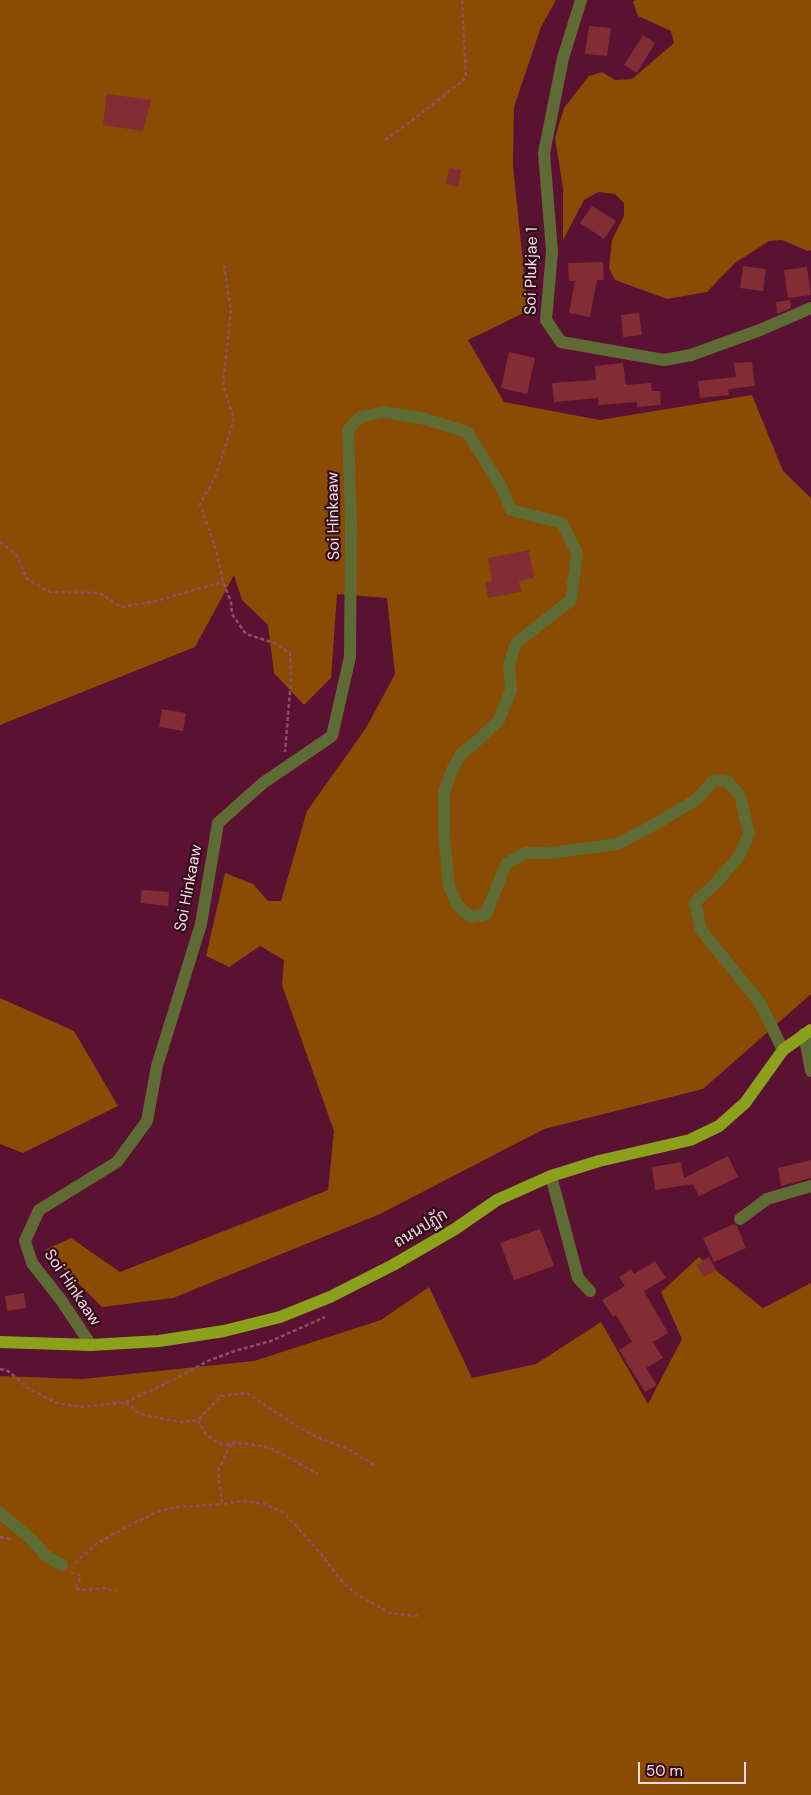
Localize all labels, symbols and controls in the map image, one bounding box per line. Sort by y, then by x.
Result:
street label: Soi Plukjae 1 [522,227,542,315]
street label: Soi Hinkaaw [324,472,344,560]
street label: Soi Hinkaaw [171,843,207,933]
street label: ถนนปฏัก [391,1206,451,1252]
street label: Soi Hinkaaw [39,1246,105,1330]
scale bar [641,1752,748,1784]
text: 50 m [646,1761,683,1781]

